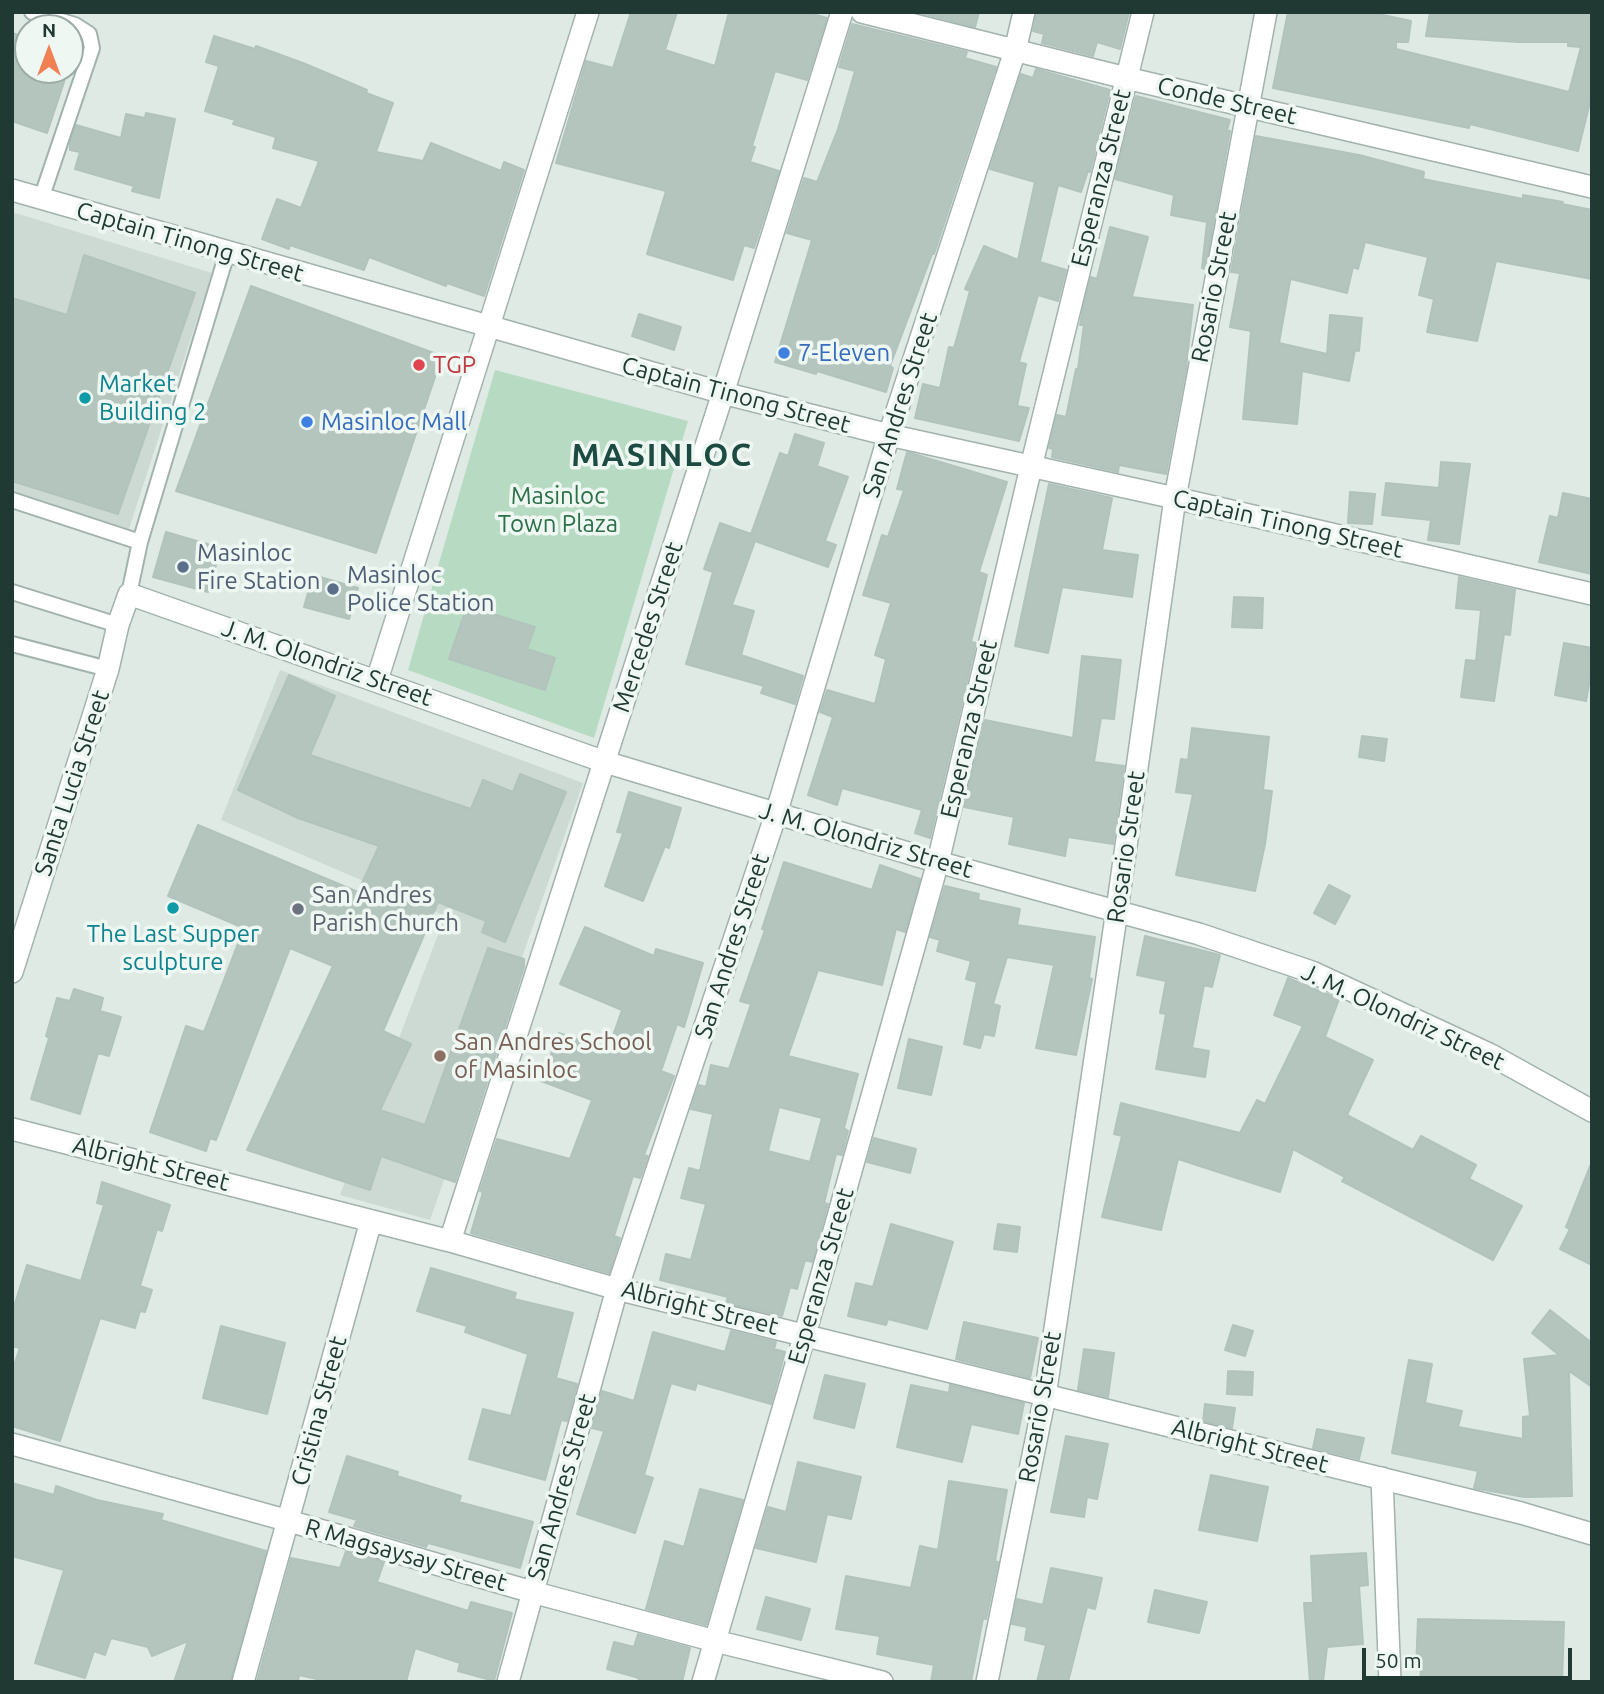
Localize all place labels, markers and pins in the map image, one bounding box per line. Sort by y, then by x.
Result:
place label: 7-Eleven [798,339,890,367]
marker: 7-Eleven [776,345,792,361]
place label: TGP [433,351,476,379]
marker: TGP [411,357,427,373]
place label: Market Building 2 [99,370,206,426]
marker: Market Building 2 [77,390,93,406]
place label: Masinloc Mall [321,408,467,436]
marker: Masinloc Mall [299,414,315,430]
place label: Masinloc Fire Station [197,539,321,595]
marker: Masinloc Fire Station [175,559,191,575]
place label: Masinloc Police Station [347,561,494,617]
marker: Masinloc Police Station [325,581,341,597]
place label: San Andres Parish Church [312,881,459,937]
marker: The Last Supper sculpture [165,900,181,916]
marker: San Andres Parish Church [290,901,306,917]
place label: The Last Supper sculpture [87,920,259,976]
place label: San Andres School of Masinloc [454,1028,652,1084]
marker: San Andres School of Masinloc [432,1048,448,1064]

